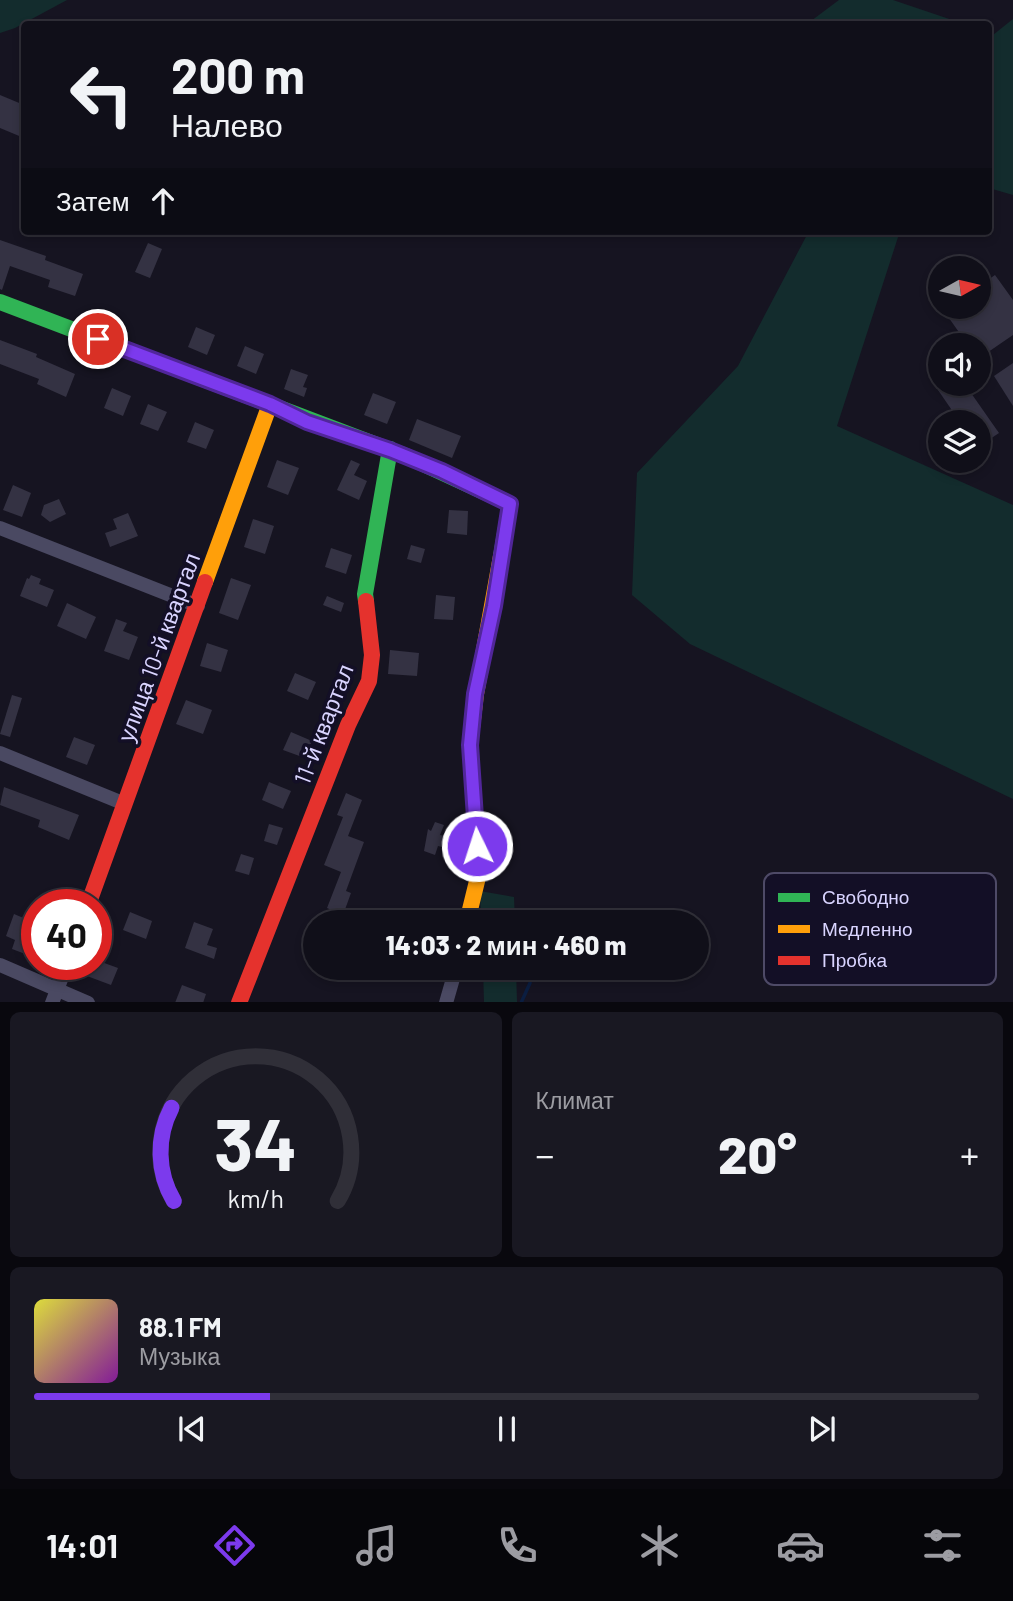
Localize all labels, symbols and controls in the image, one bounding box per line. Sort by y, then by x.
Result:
text: 200 m [171,45,305,104]
icon: left [56,49,147,140]
text: Налево [171,105,283,143]
icon: ahead [144,182,182,220]
text: Затем [56,185,130,216]
north arrow [928,256,990,318]
map controls [928,256,991,473]
pin [68,309,128,369]
icon: arrive [79,320,117,358]
button: sound [928,333,991,396]
button: layers [928,410,991,473]
street label: улица 10-й квартал [111,549,205,745]
street label: 11-й квартал [287,660,359,788]
position arrow [440,809,514,883]
legend [764,873,996,985]
text: Свободно [822,885,909,908]
speed limit sign: 40 [21,889,112,980]
text: Медленно [822,917,912,940]
text: 14:03 · 2 мин · 460 m [386,929,626,960]
text: Пробка [822,948,887,971]
text: Климат [536,1086,614,1114]
text: 34 [214,1098,297,1186]
text: 20° [718,1122,797,1184]
text: − [536,1131,555,1177]
text: + [960,1131,979,1177]
text: km/h [227,1182,284,1212]
text: 88.1 FM [139,1311,222,1342]
text: Музыка [139,1342,220,1370]
icon: previous [173,1410,211,1448]
icon: pause [488,1410,526,1448]
icon: next [803,1410,841,1448]
icon: directions [210,1521,259,1570]
icon: music [352,1521,401,1570]
icon: phone [493,1521,542,1570]
icon: climate [635,1521,684,1570]
icon: car [776,1521,825,1570]
icon: filters [918,1521,967,1570]
text: 14:01 [46,1526,118,1564]

